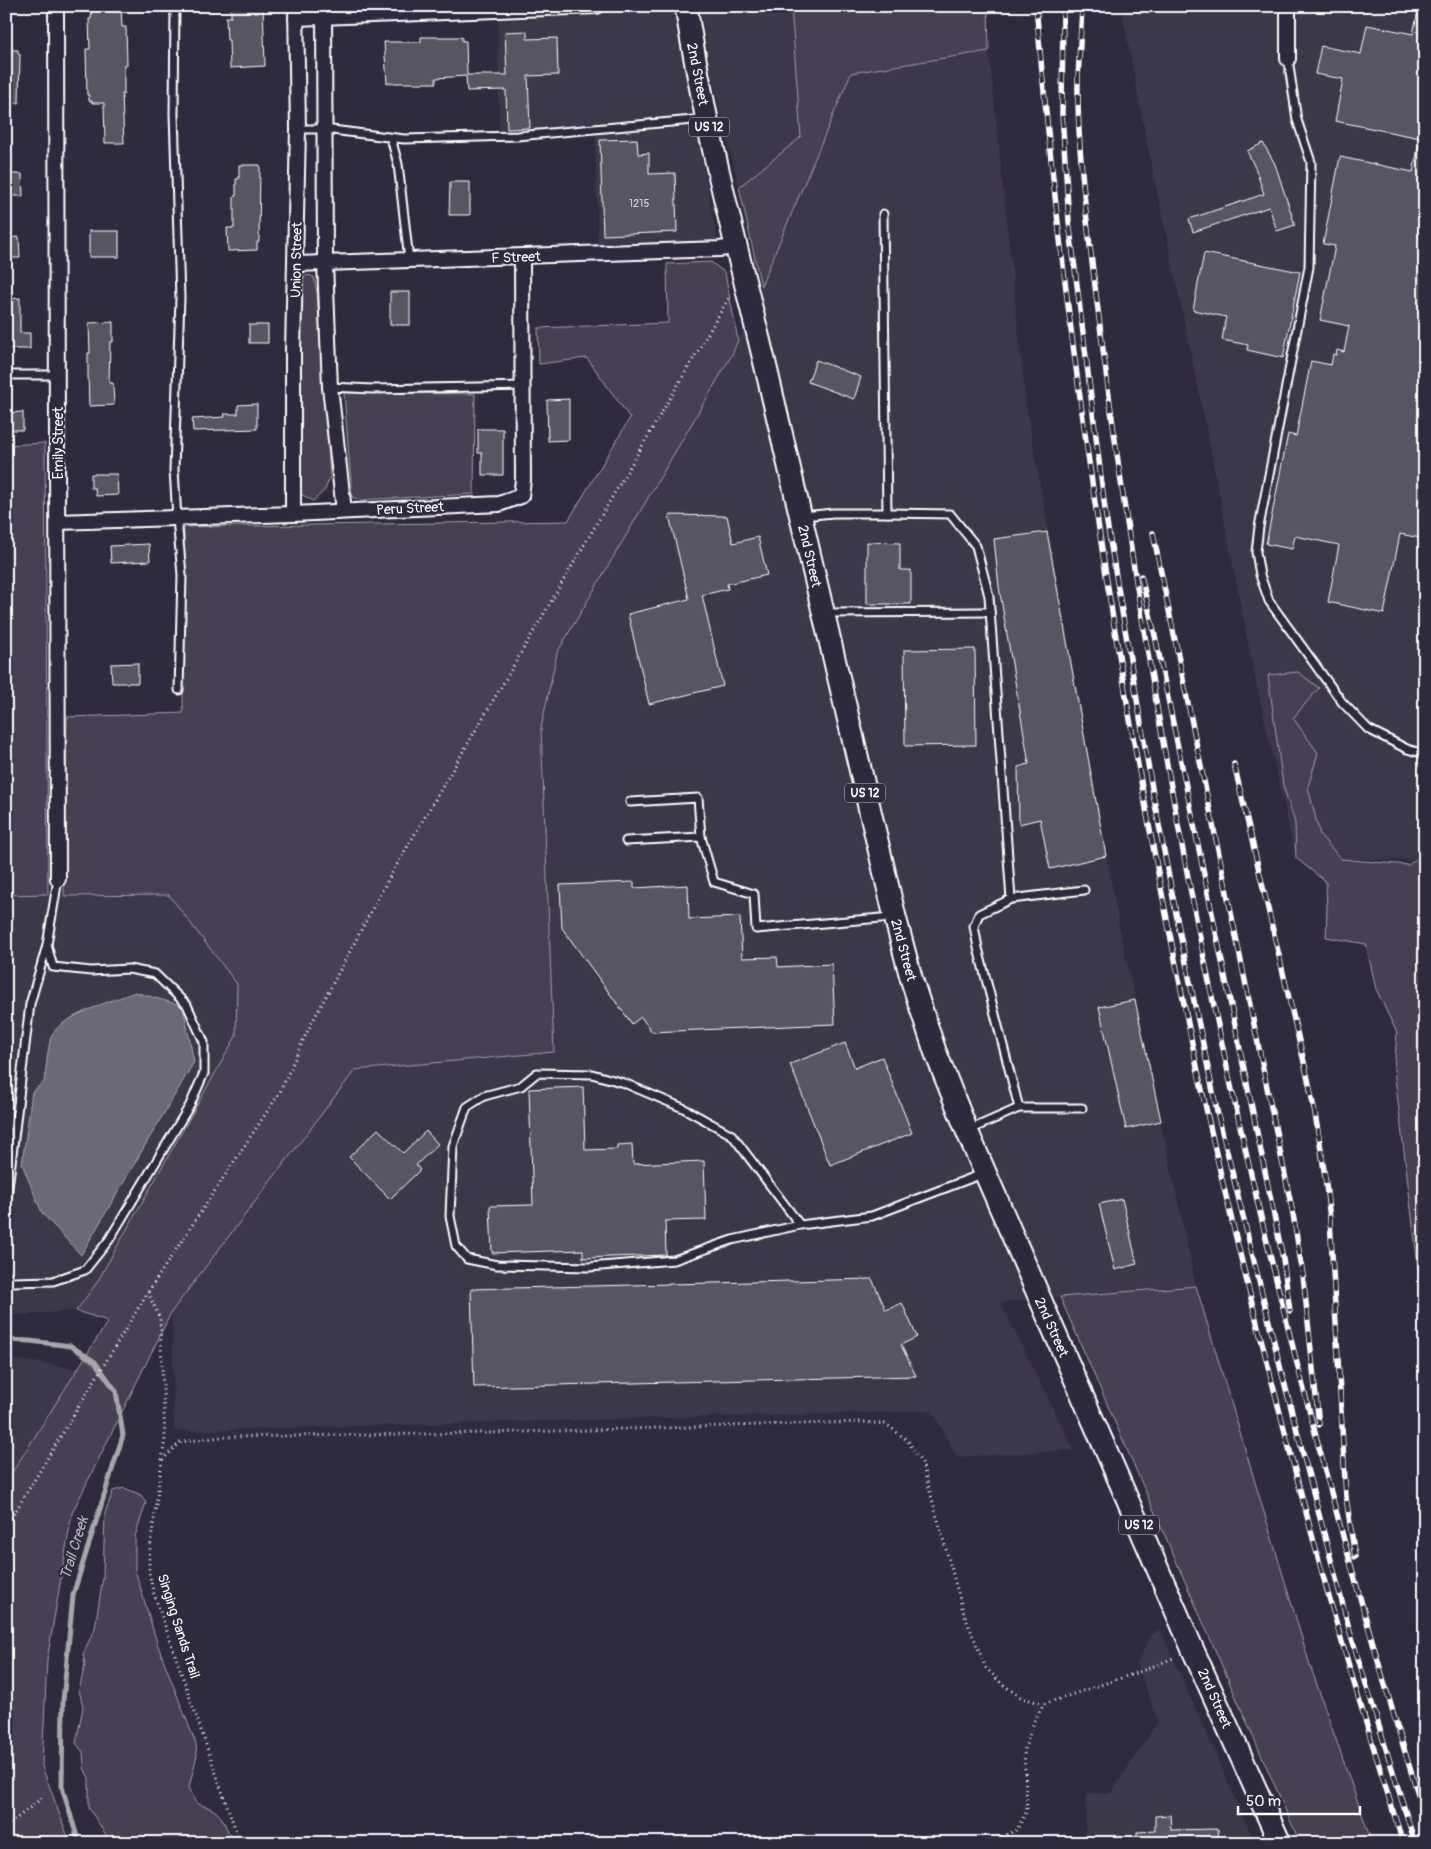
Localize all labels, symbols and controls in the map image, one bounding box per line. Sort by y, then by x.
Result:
street label: 2nd Street [683,41,712,107]
road number: US 12 [689,118,729,136]
house number: 1215 [629,197,649,210]
street label: Union Street [287,222,306,298]
street label: F Street [491,248,541,267]
street label: Emily Street [50,406,67,479]
street label: Peru Street [376,498,445,519]
street label: 2nd Street [794,523,825,589]
road number: US 12 [845,784,885,802]
street label: 2nd Street [887,917,920,983]
street label: 2nd Street [1031,1295,1072,1360]
water label: Trail Creek [56,1513,94,1582]
road number: US 12 [1119,1516,1159,1534]
street label: Singing Sands Trail [154,1572,203,1681]
street label: 2nd Street [1194,1666,1235,1731]
scale bar [1238,1784,1361,1816]
text: 50 m [1246,1792,1281,1811]

